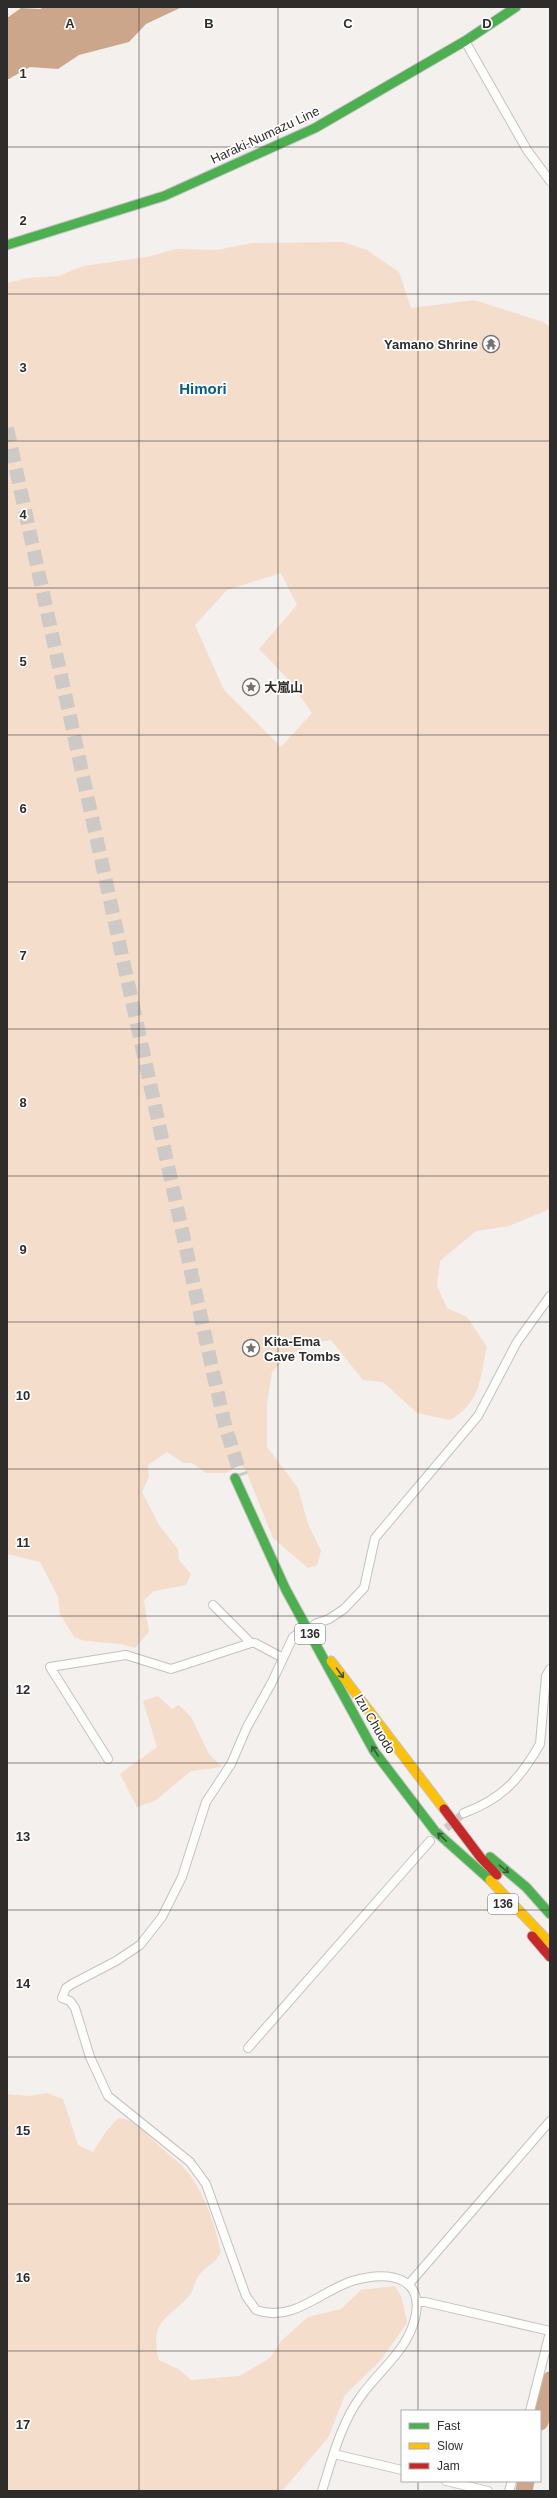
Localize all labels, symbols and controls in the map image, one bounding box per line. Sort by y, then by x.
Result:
text: A [65,16,75,31]
text: B [204,16,214,31]
text: C [343,16,353,31]
text: D [482,16,492,31]
text: 1 [19,66,27,81]
street label: Haraki-Numazu Line [208,103,322,167]
text: 2 [19,213,27,228]
temple icon: Yamano Shrine [481,334,501,354]
place label: Yamano Shrine [384,337,478,352]
text: 3 [19,360,27,375]
district label: Himori [179,380,227,397]
text: 4 [19,507,27,522]
text: 5 [19,654,27,669]
place icon: 大嵐山 [241,677,261,697]
place label: 大嵐山 [264,680,303,695]
text: 6 [19,801,27,816]
text: 7 [19,948,27,963]
text: 8 [19,1095,27,1110]
text: 9 [19,1242,27,1257]
place label: Kita-Ema Cave Tombs [264,1334,340,1364]
place icon: Kita-Ema Cave Tombs [241,1338,261,1358]
text: 10 [16,1388,30,1403]
text: 11 [16,1535,30,1550]
road number: 136 [295,1624,325,1644]
one-way arrow [336,1667,344,1678]
text: 12 [16,1682,30,1697]
street label: Izu Chuodo [351,1692,399,1756]
one-way arrow [370,1745,378,1757]
text: 13 [16,1829,30,1844]
one-way arrow [437,1833,447,1842]
one-way arrow [499,1865,510,1873]
road number: 136 [488,1894,518,1914]
text: 14 [16,1976,31,1991]
text: 15 [16,2123,30,2138]
text: 16 [16,2270,30,2285]
legend [401,2410,541,2482]
text: 17 [16,2417,30,2432]
text: Fast [437,2419,461,2433]
text: Slow [437,2439,463,2453]
text: Jam [437,2459,460,2473]

